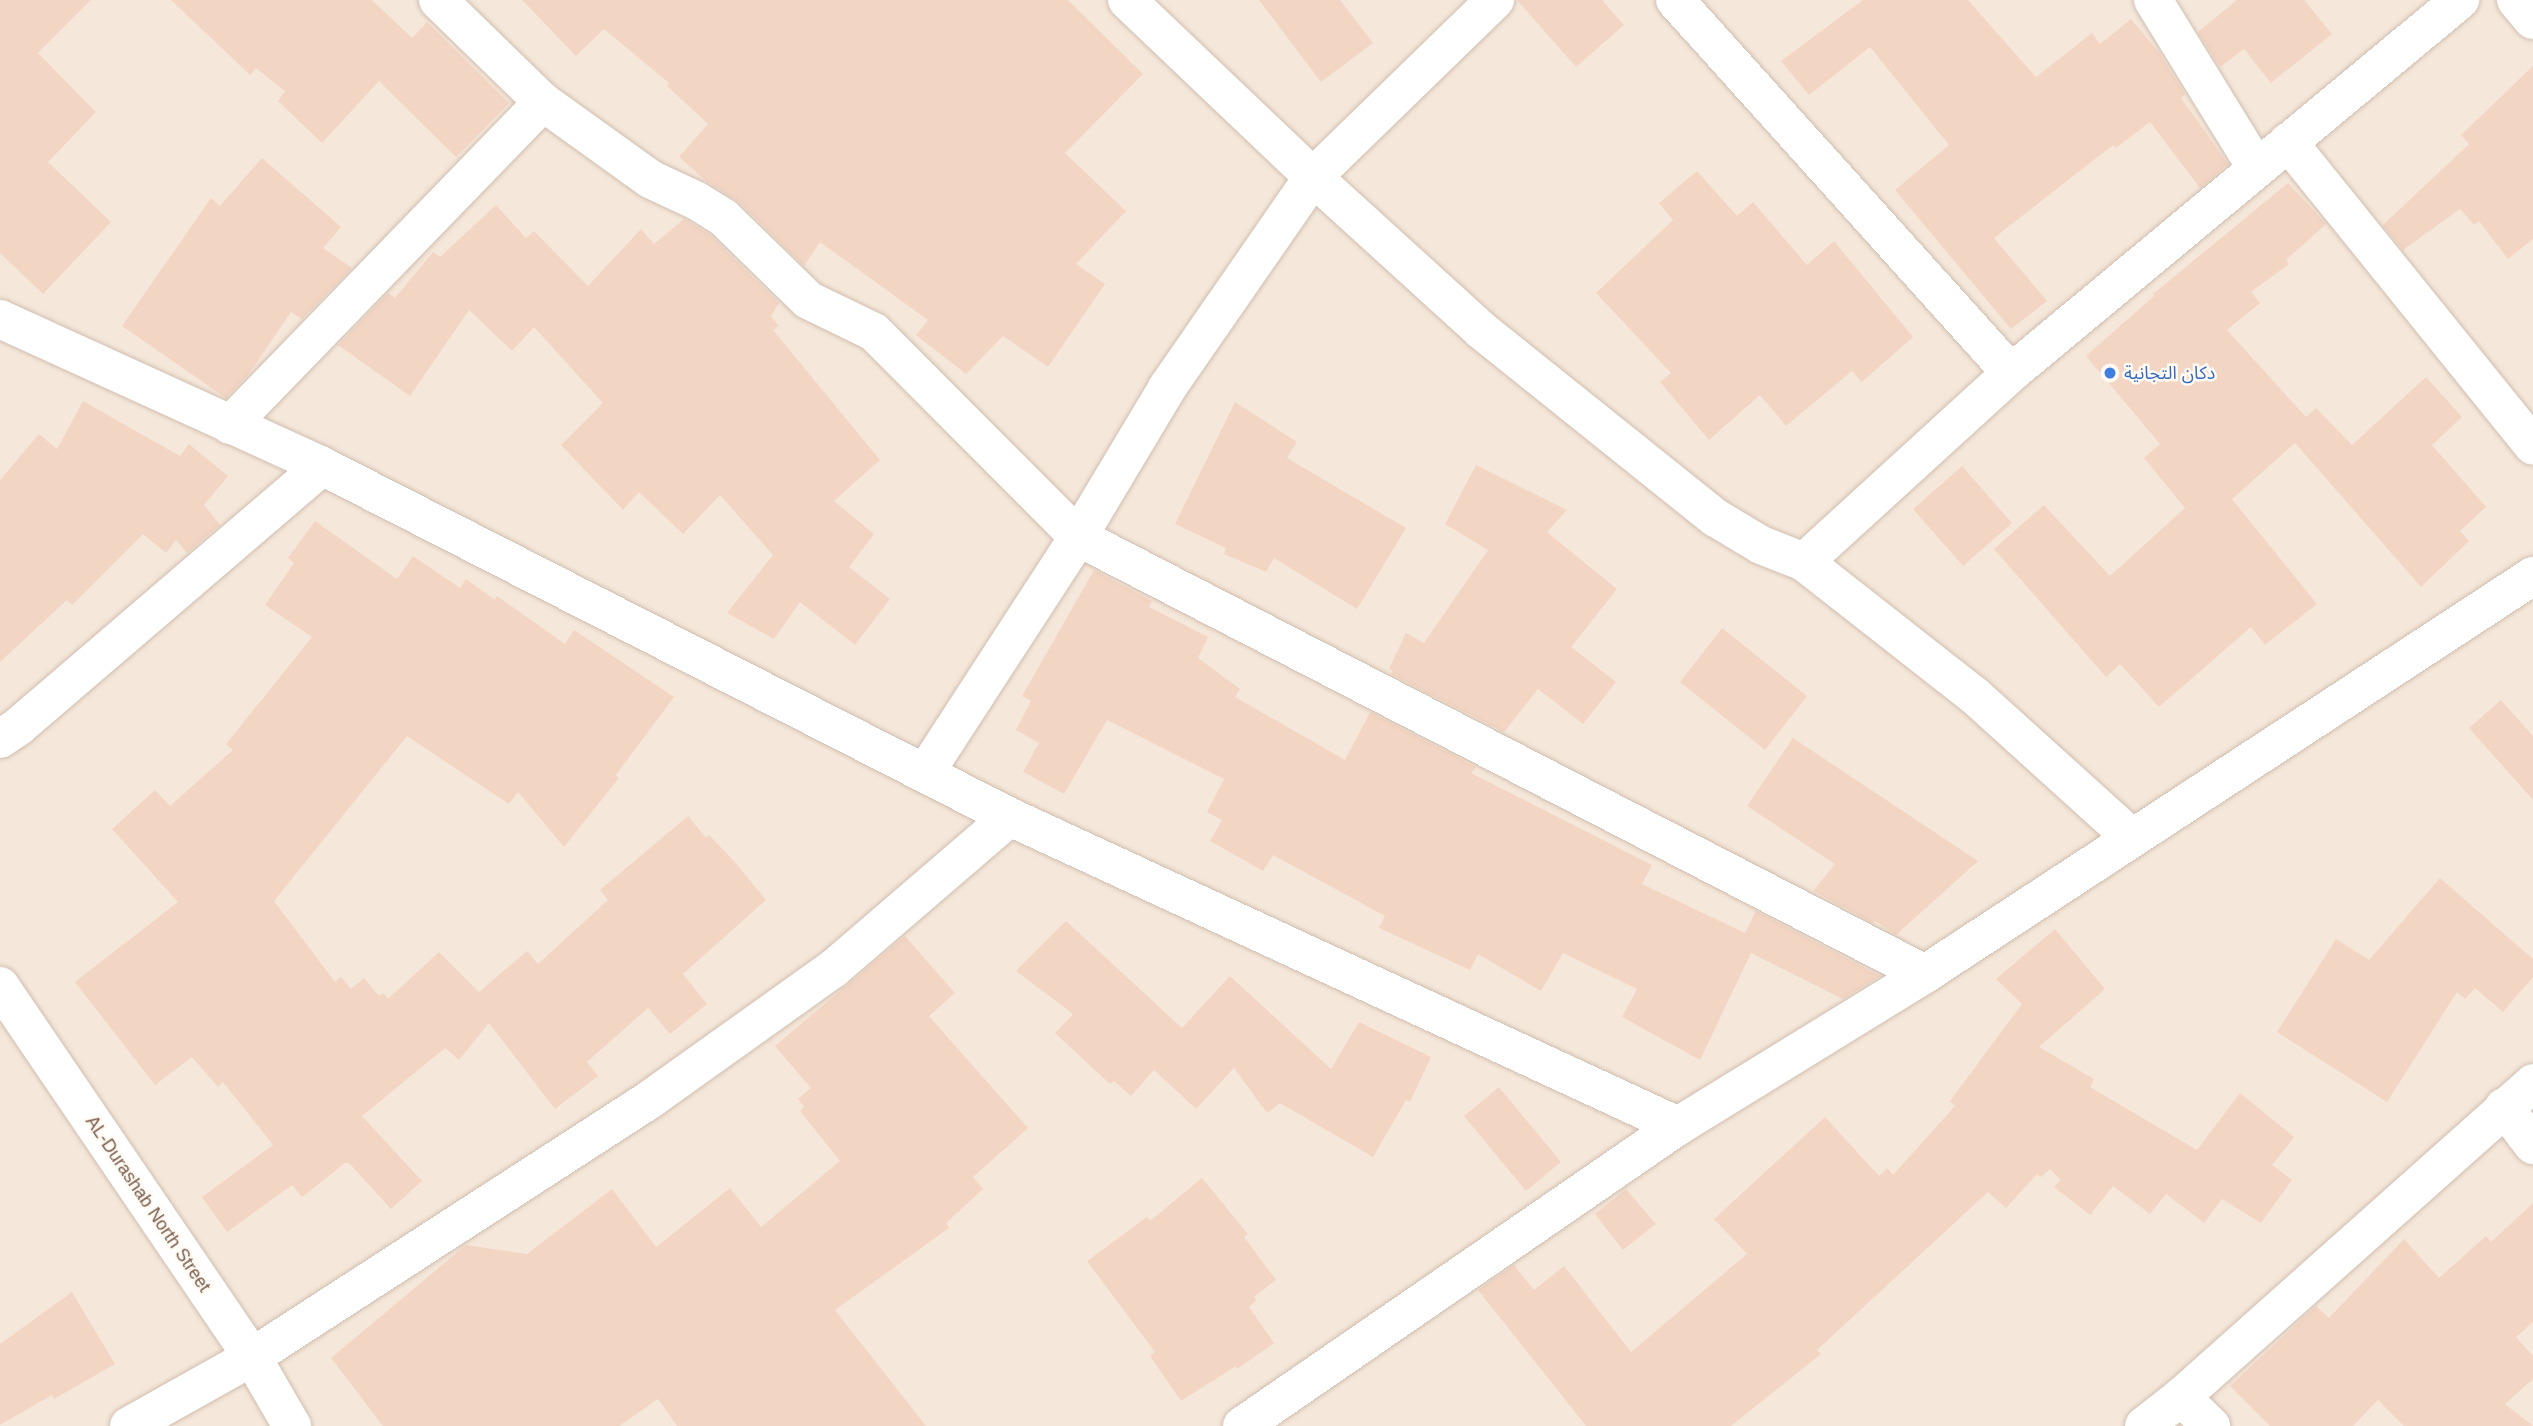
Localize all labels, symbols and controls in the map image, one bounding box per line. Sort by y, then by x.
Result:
place label: دكان التجانية [2124,362,2215,384]
marker: دكان التجانية [2102,365,2118,381]
street label: AL-Durashab North Street [81,1112,215,1296]

